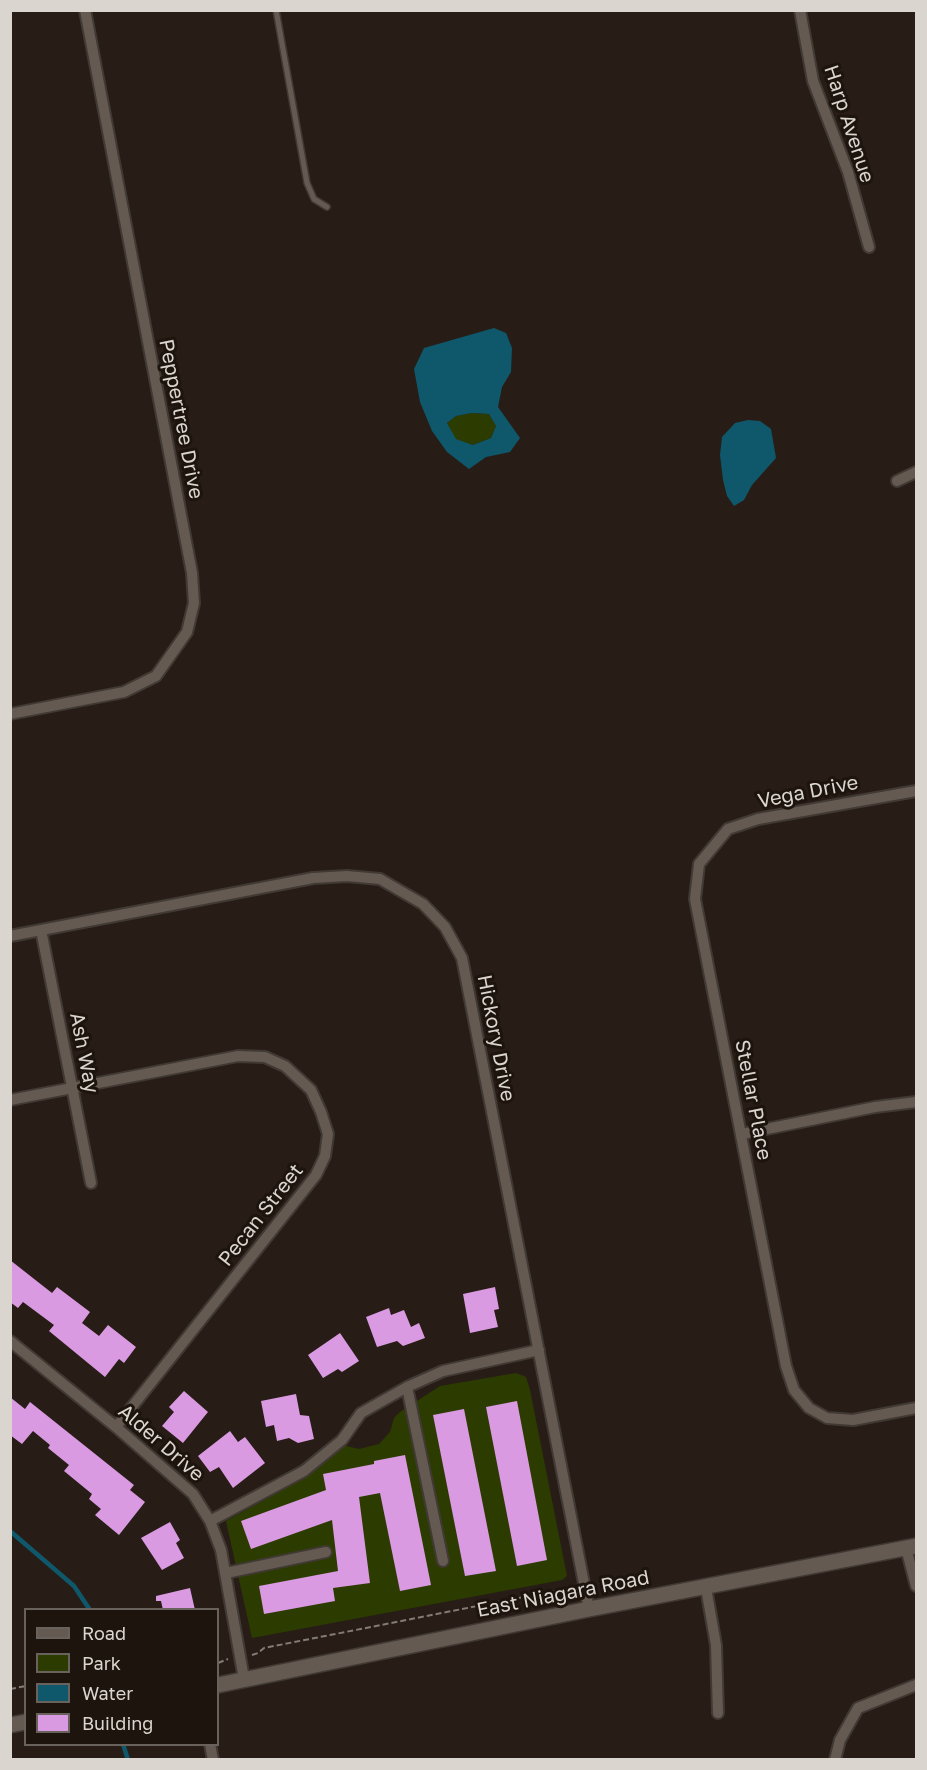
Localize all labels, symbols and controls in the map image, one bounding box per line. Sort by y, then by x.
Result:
street label: Harp Avenue [819,62,879,186]
street label: Peppertree Drive [154,337,208,501]
street label: Vega Drive [756,770,860,814]
street label: Hickory Drive [472,973,520,1103]
street label: Ash Way [64,1011,104,1095]
street label: Stellar Place [730,1038,776,1162]
street label: Pecan Street [214,1159,308,1271]
street label: Alder Drive [113,1399,209,1487]
street label: East Niagara Road [475,1565,651,1623]
legend [24,1608,219,1746]
text: Road [82,1622,126,1644]
text: Park [82,1652,121,1674]
text: Water [82,1682,133,1704]
text: Building [82,1712,153,1734]

